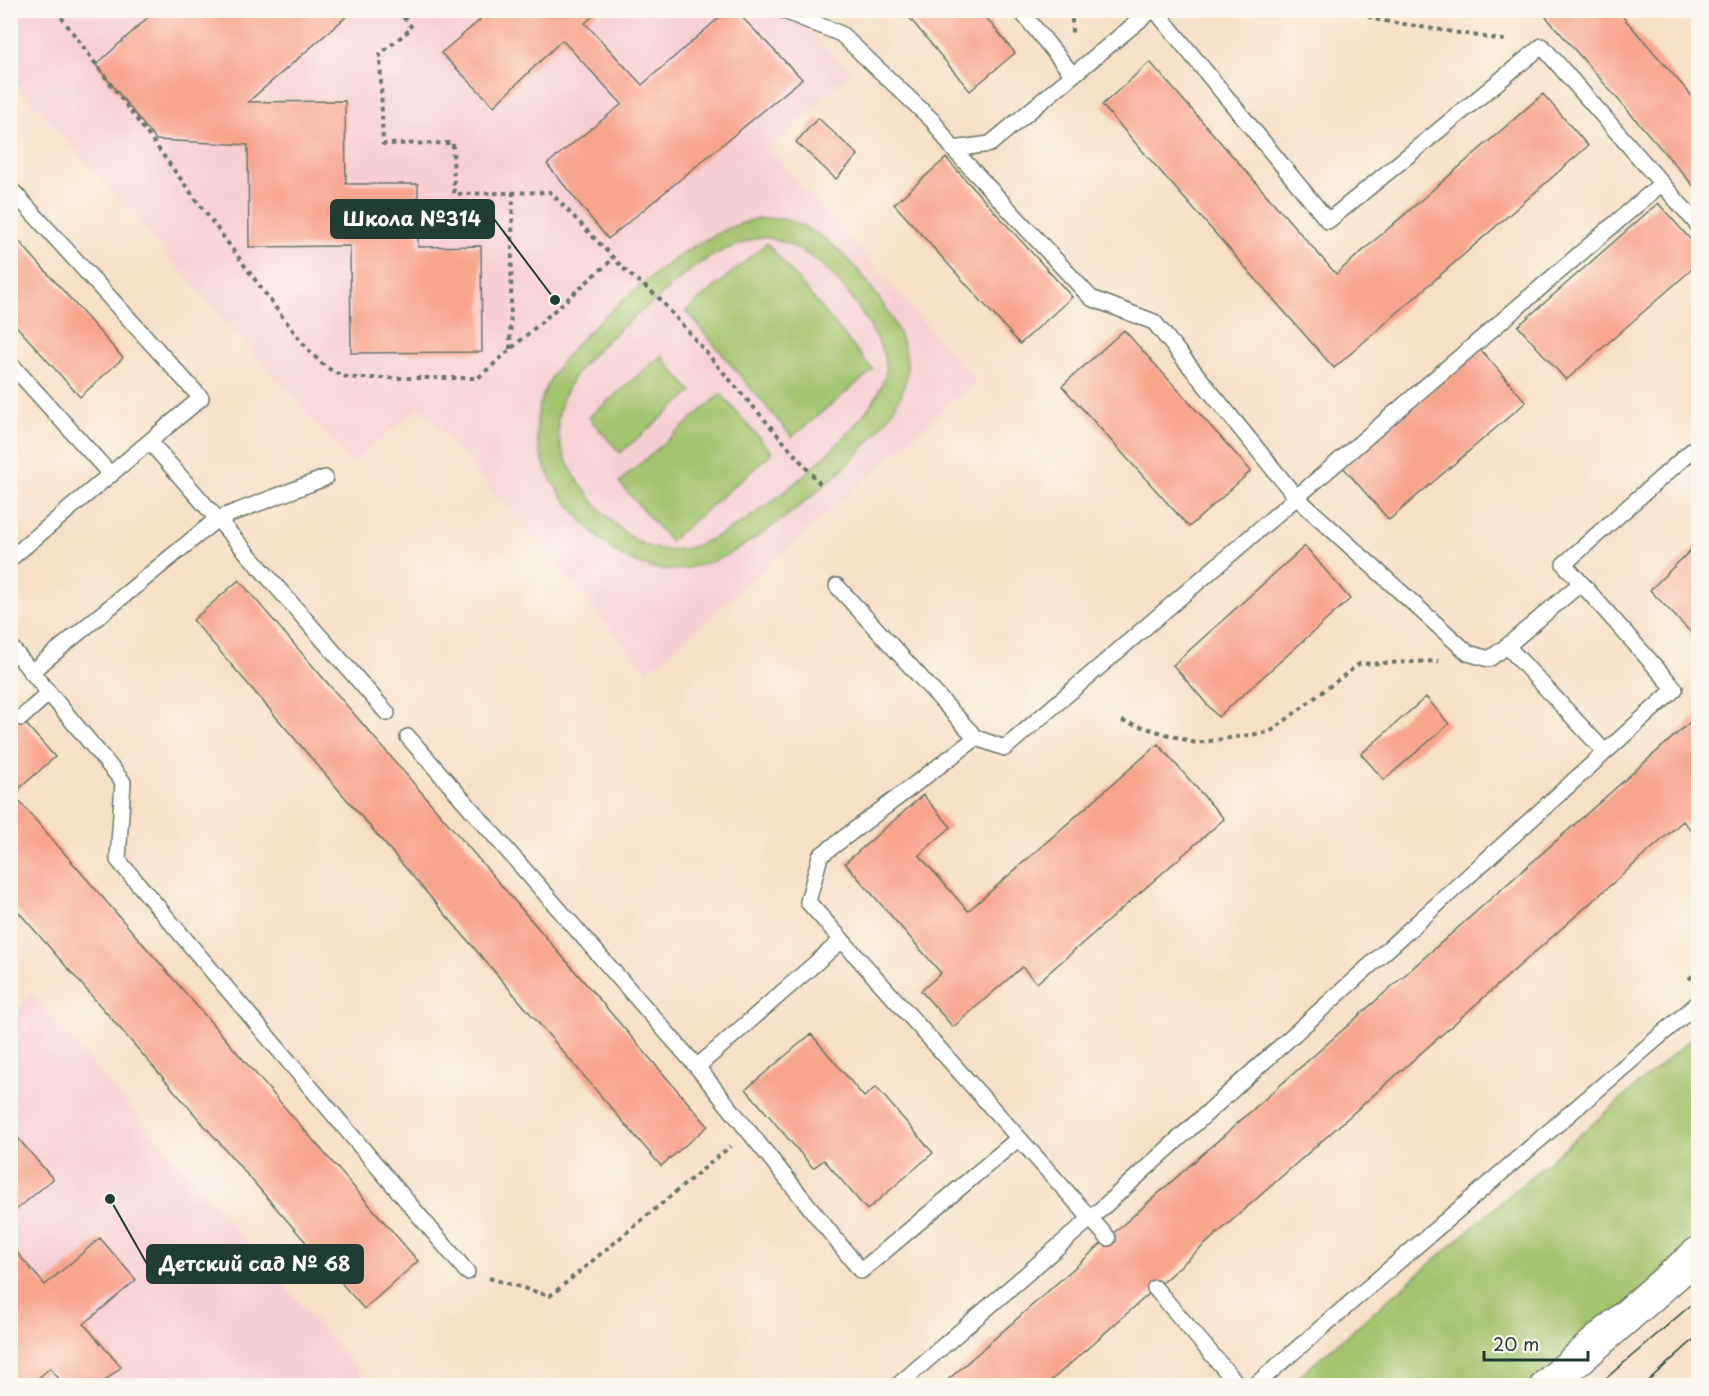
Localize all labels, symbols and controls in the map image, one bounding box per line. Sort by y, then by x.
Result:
callout: Школа №314 [331,200,494,238]
text: Школа №314 [343,203,482,233]
callout: Детский сад № 68 [147,1245,363,1283]
text: Детский сад № 68 [158,1248,351,1278]
scale bar [1484,1324,1588,1362]
text: 20 m [1493,1330,1539,1357]

